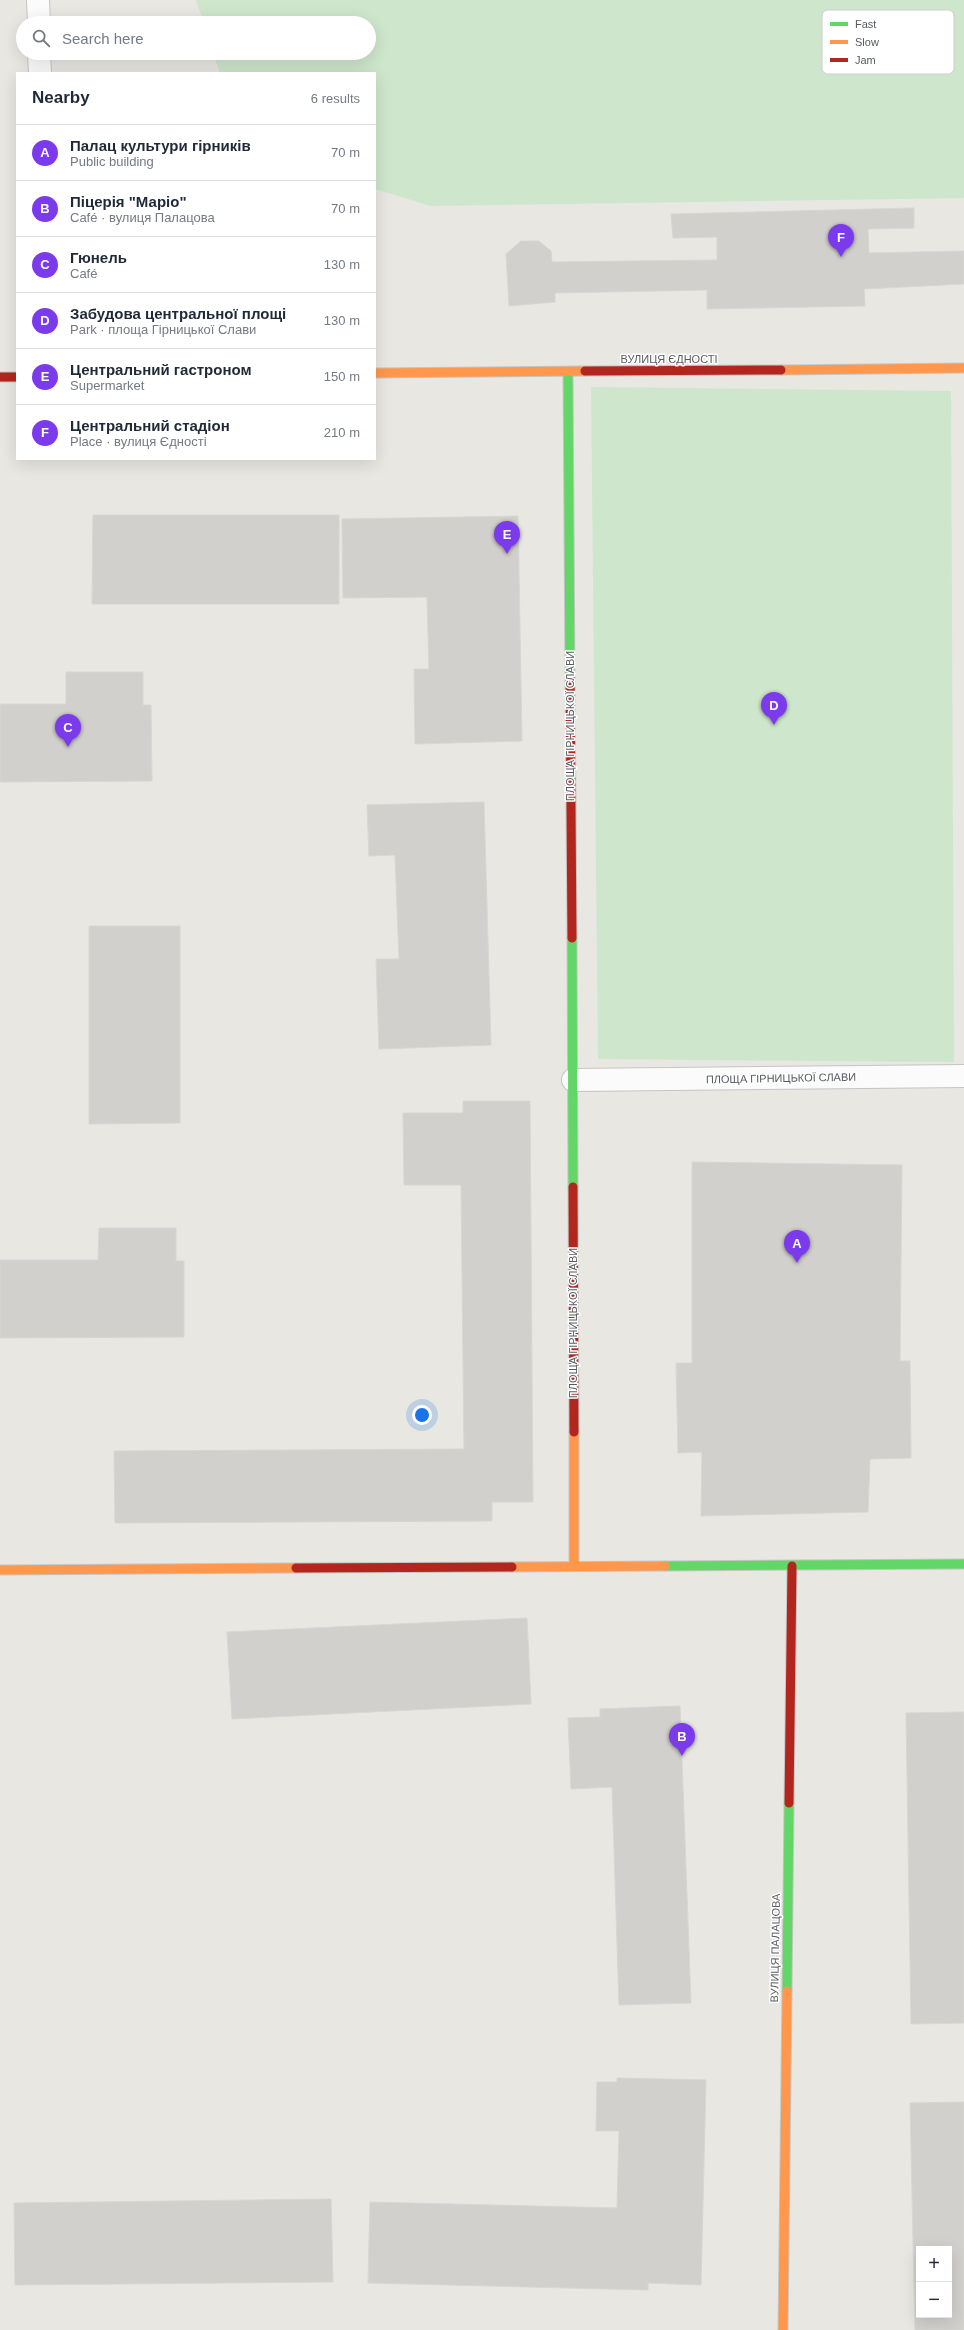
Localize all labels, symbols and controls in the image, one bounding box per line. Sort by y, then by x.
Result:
legend [822,10,954,74]
search box [16,16,376,60]
text: Fast [855,18,876,30]
icon: search [30,27,52,49]
text: Search here [62,30,144,47]
text: Slow [855,36,879,48]
text: Jam [855,54,876,66]
text: Nearby [32,88,90,107]
text: 6 results [311,91,360,106]
text: Палац культури гірників [70,137,251,154]
text: A [40,145,50,160]
text: 70 m [331,145,360,160]
text: Public building [70,154,154,169]
text: Піцерія "Маріо" [70,193,187,210]
text: B [40,201,50,216]
text: 70 m [331,201,360,216]
text: Café · вулиця Палацова [70,210,215,225]
pin: F [828,224,854,257]
text: Гюнель [70,249,127,266]
text: C [40,257,50,272]
text: 130 m [324,257,360,272]
text: Café [70,266,97,281]
text: Забудова центральної площі [70,305,286,322]
text: D [40,313,50,328]
text: 130 m [324,313,360,328]
text: Park · площа Гірницької Слави [70,322,256,337]
street label: ВУЛИЦЯ ЄДНОСТІ [620,353,718,365]
text: Центральний гастроном [70,361,252,378]
text: E [41,369,49,384]
text: 150 m [324,369,360,384]
text: Supermarket [70,378,144,393]
text: Центральний стадіон [70,417,230,434]
text: F [41,425,49,440]
text: 210 m [324,425,360,440]
text: Place · вулиця Єдності [70,434,207,449]
pin: E [494,521,520,554]
street label: ПЛОЩА ГІРНИЦЬКОЇ СЛАВИ [564,651,576,801]
pin: D [761,692,787,725]
pin: C [55,714,81,747]
street label: ПЛОЩА ГІРНИЦЬКОЇ СЛАВИ [706,1071,856,1085]
pin: A [784,1230,810,1263]
street label: ПЛОЩА ГІРНИЦЬКОЇ СЛАВИ [567,1248,579,1398]
your location [412,1405,432,1425]
pin: B [669,1723,695,1756]
street label: ВУЛИЦЯ ПАЛАЦОВА [768,1893,782,2002]
map controls [916,2246,952,2318]
button: + [916,2246,952,2282]
button: − [916,2282,952,2318]

